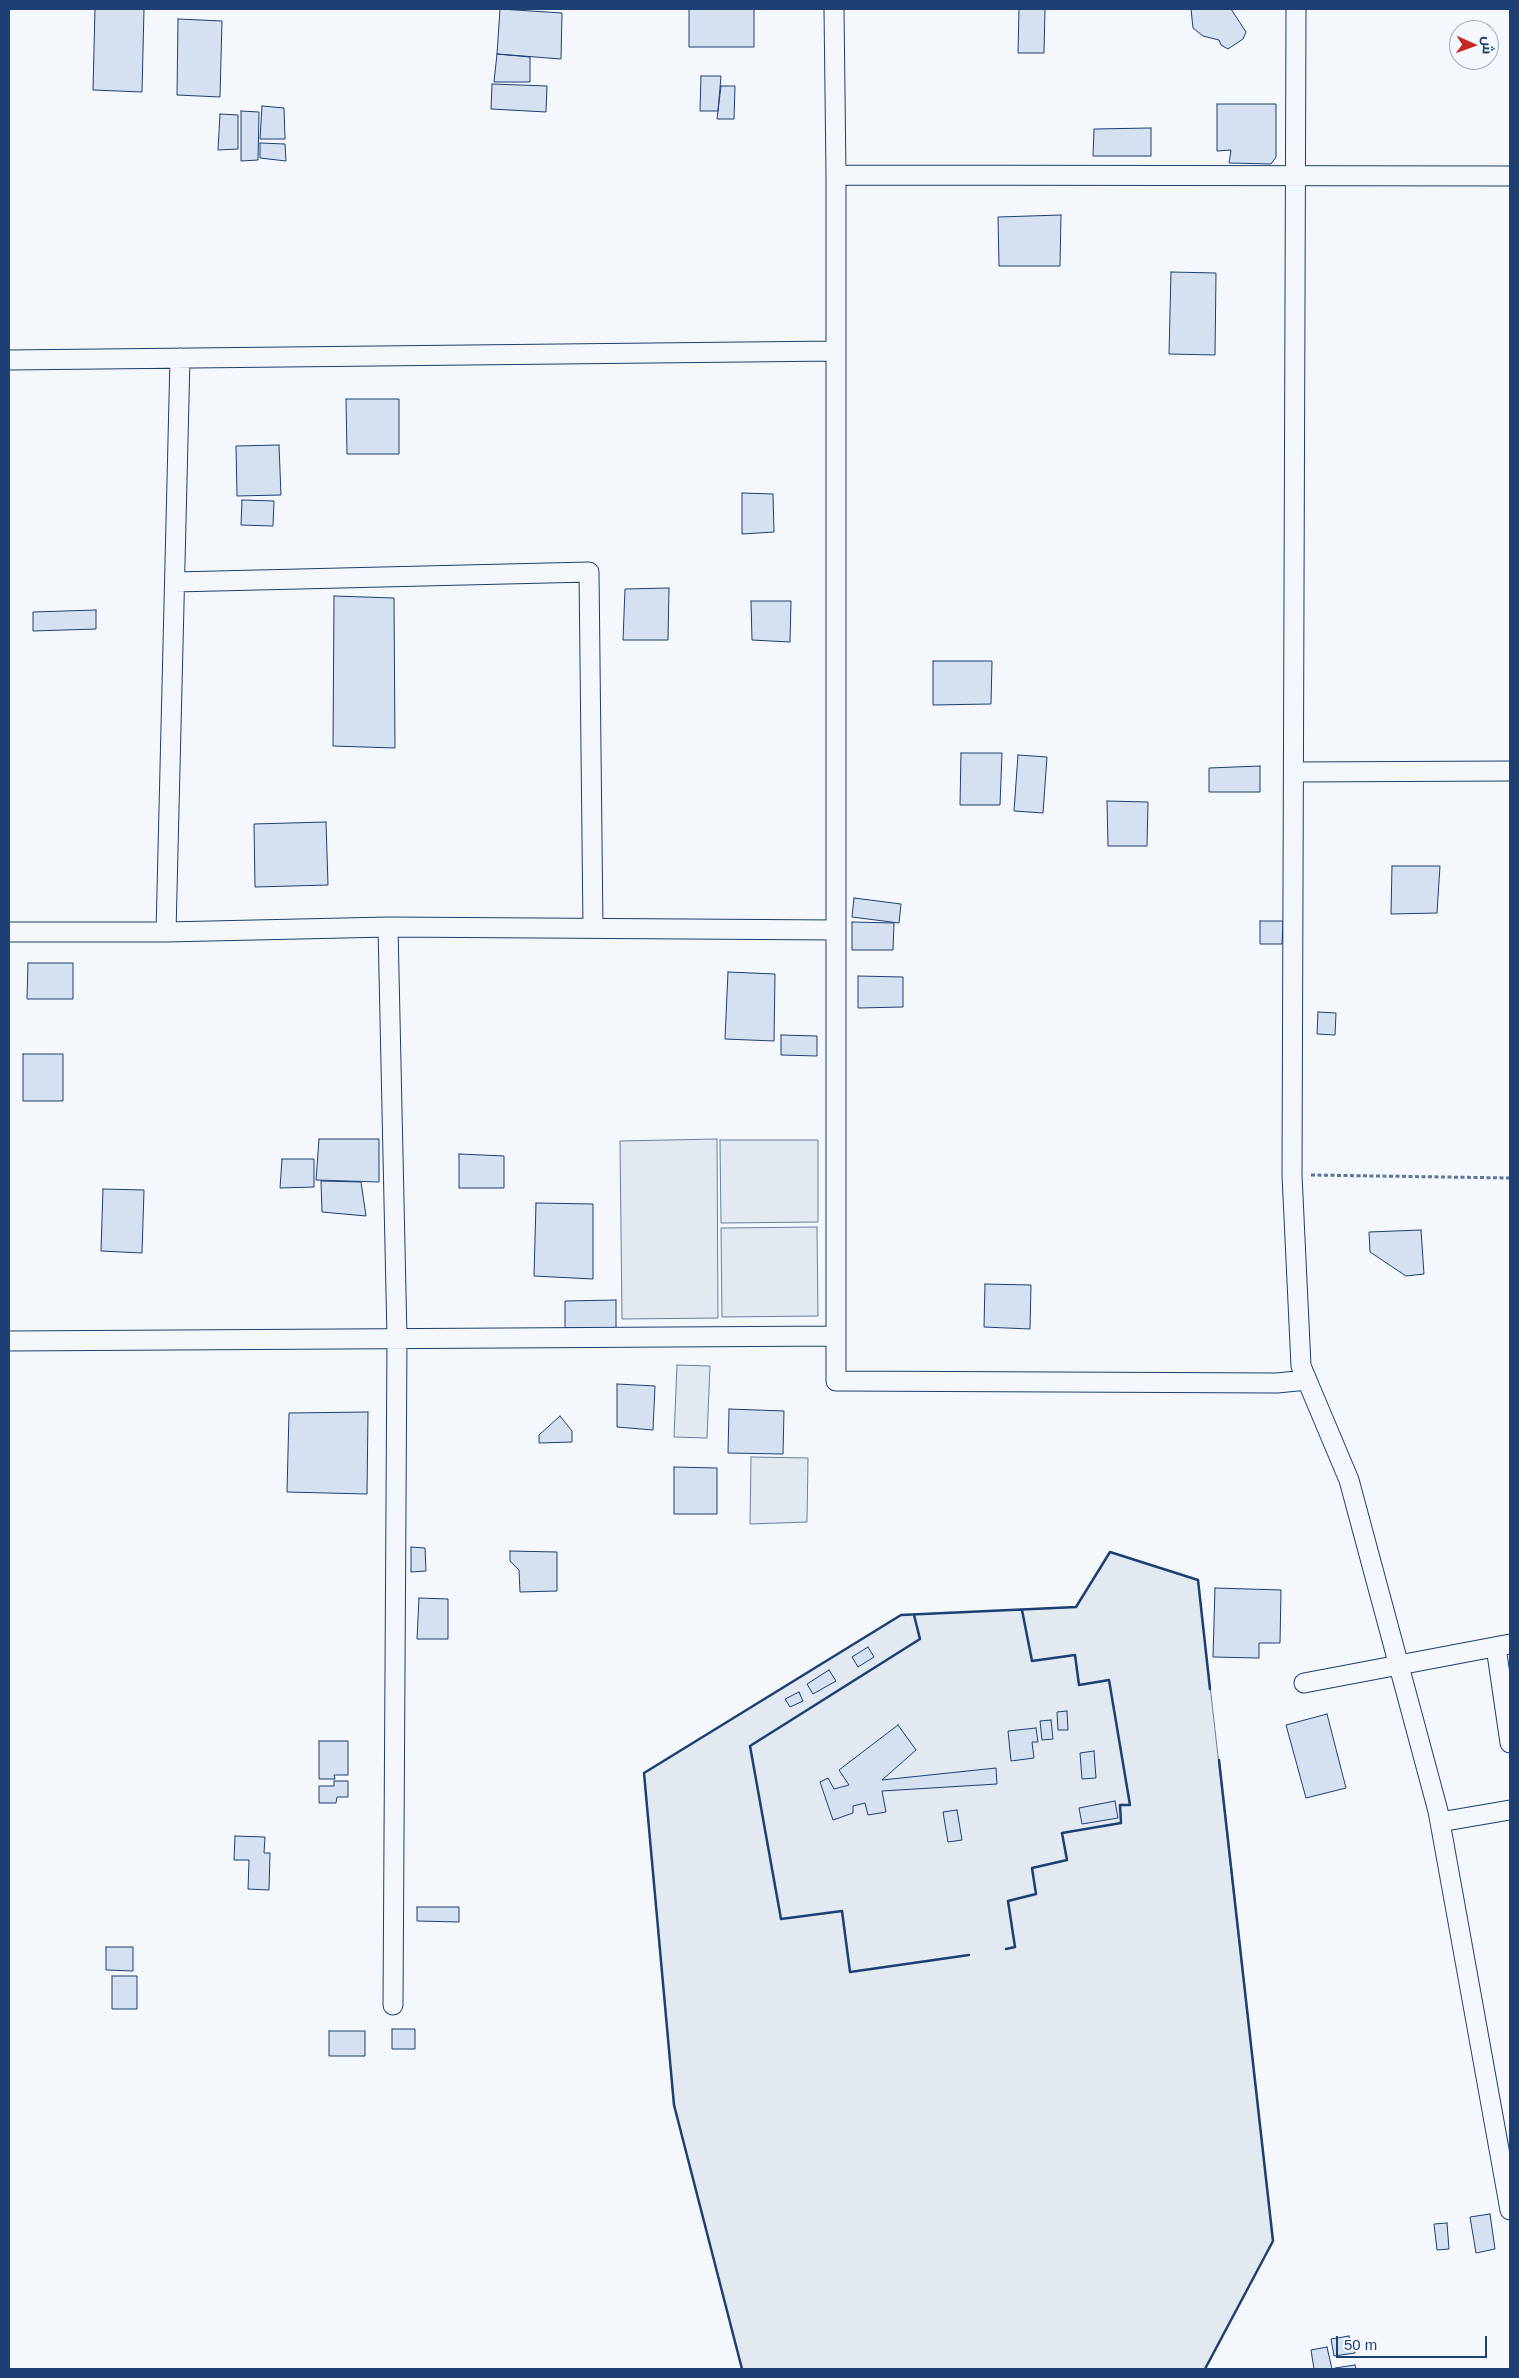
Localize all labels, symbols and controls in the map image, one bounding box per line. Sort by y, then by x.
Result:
north arrow [1449,20,1499,70]
text: ش [1480,36,1496,55]
scale bar [1339,2326,1490,2358]
text: 50 m [1344,2336,1377,2353]

